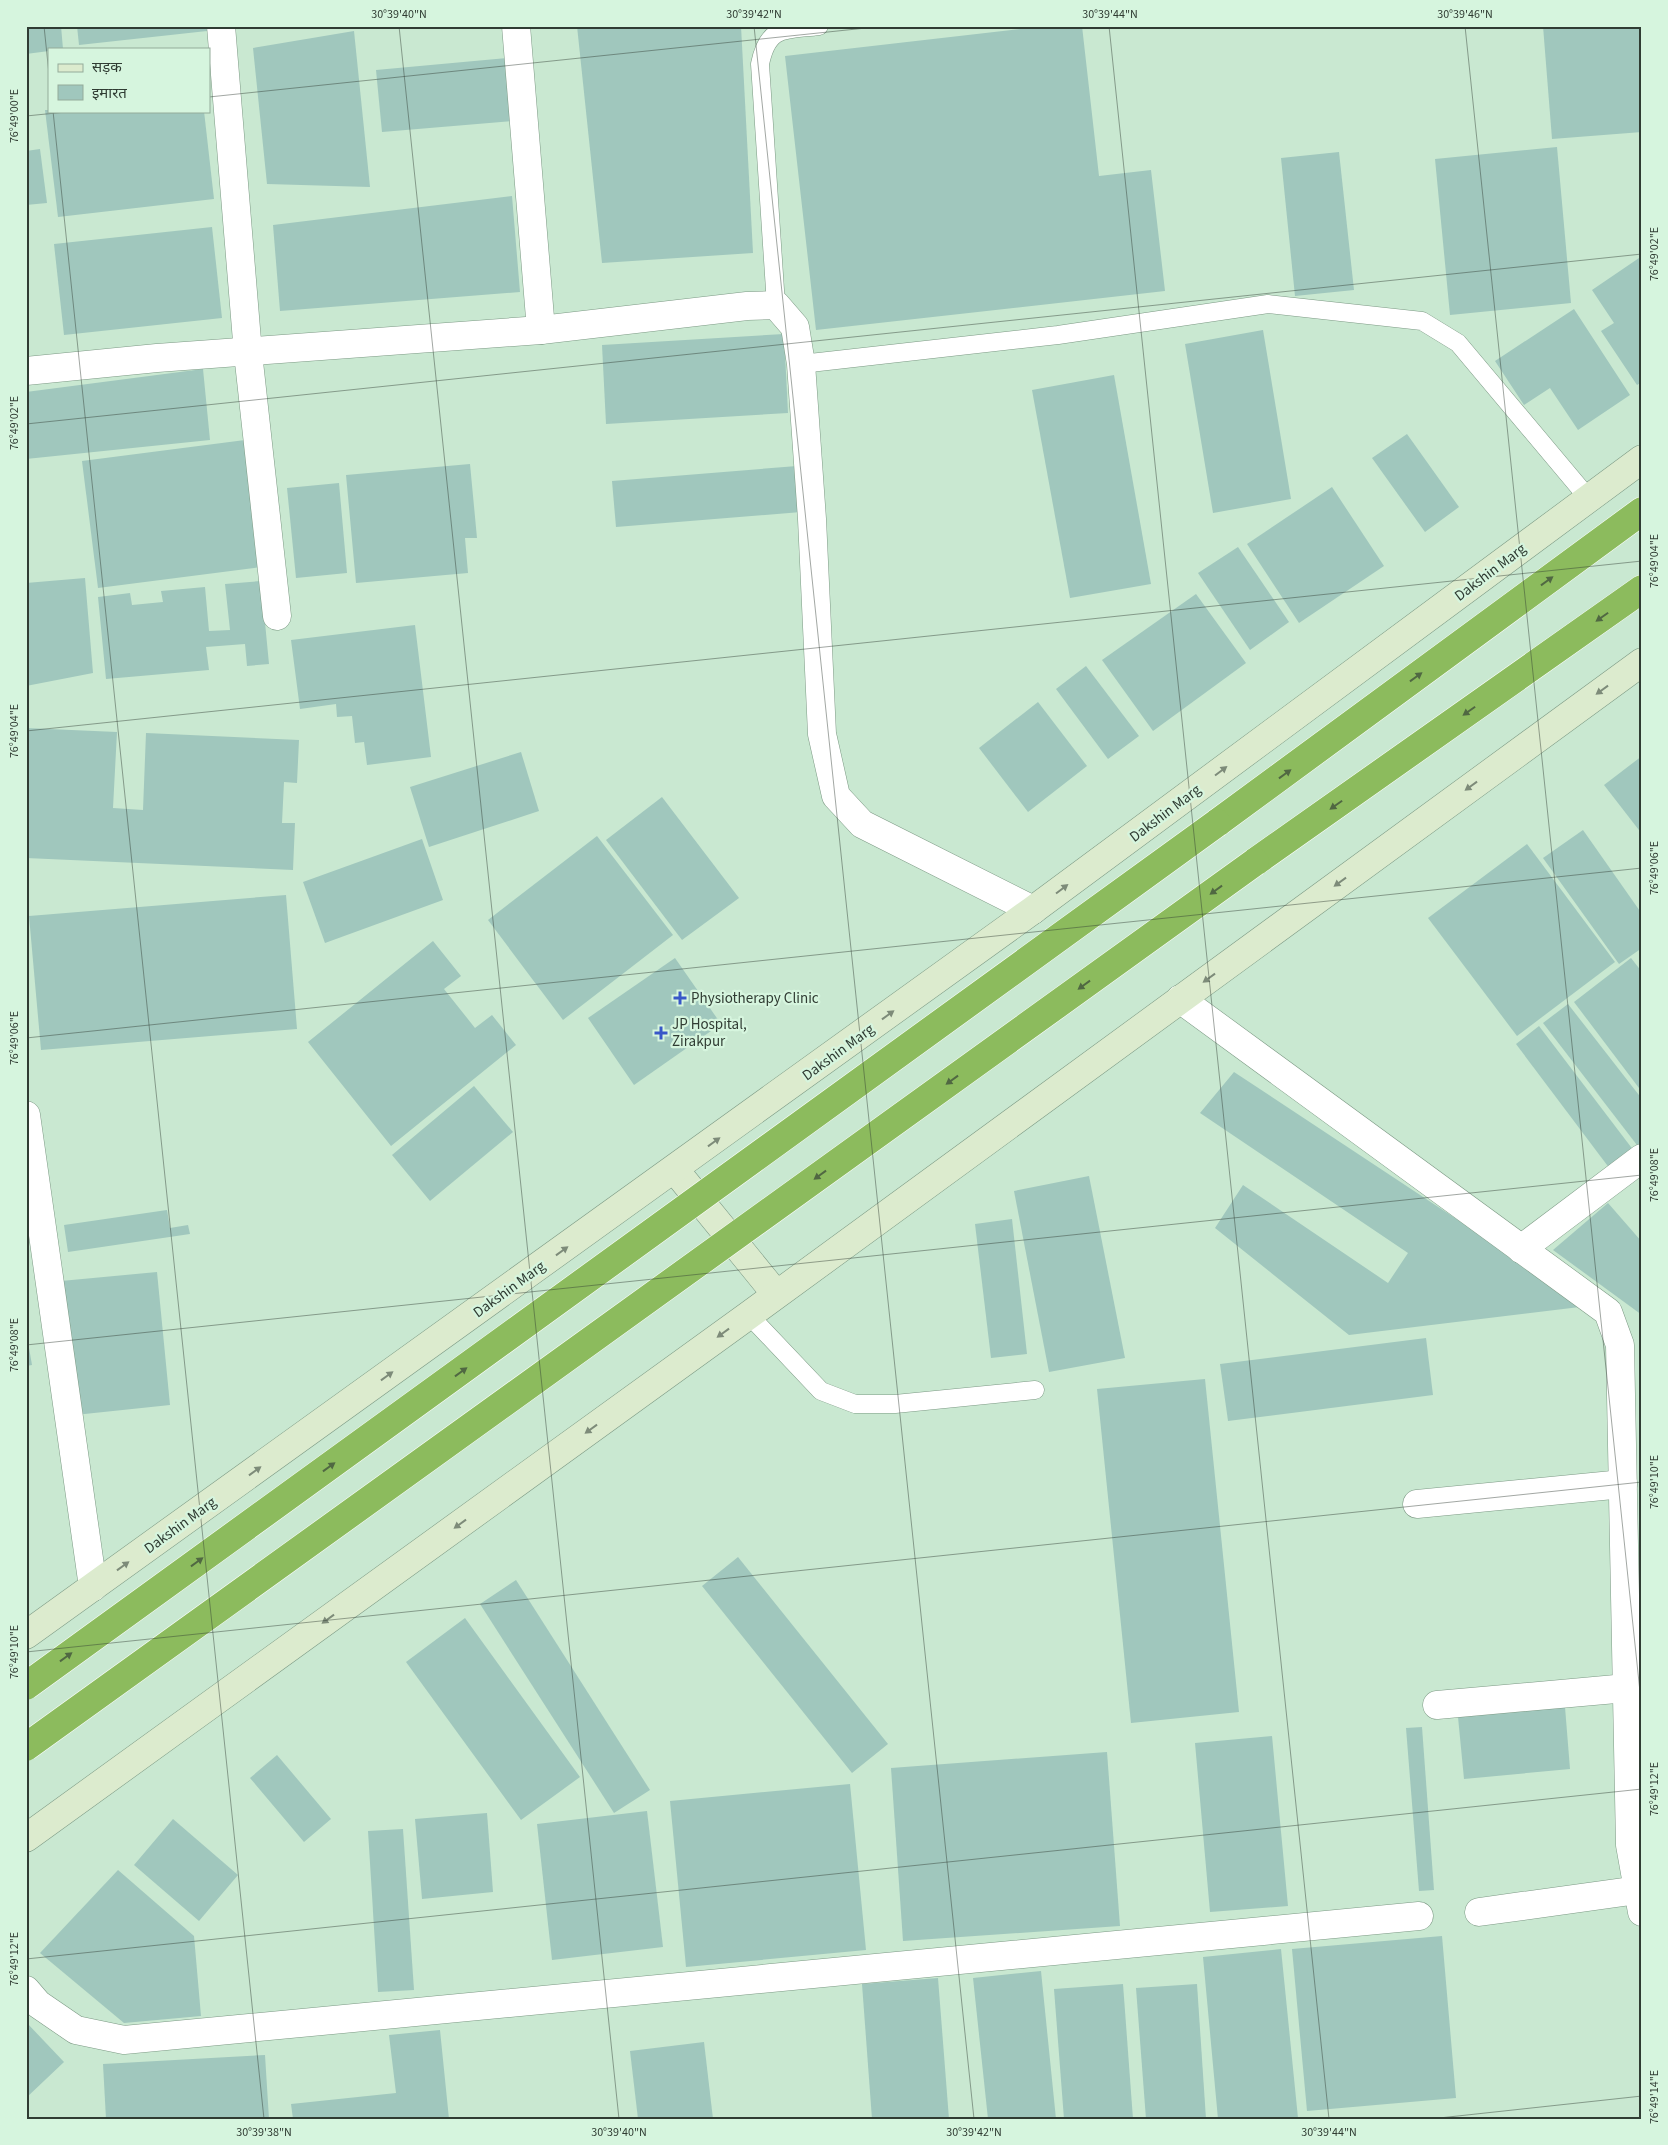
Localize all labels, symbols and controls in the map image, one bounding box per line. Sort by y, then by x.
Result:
text: 30°39'40"N [371,6,427,23]
text: 30°39'42"N [726,6,782,23]
text: 30°39'44"N [1082,6,1138,23]
text: 30°39'46"N [1437,6,1493,23]
legend [48,48,210,112]
text: सड़क [92,57,122,78]
text: इमारत [92,83,127,104]
text: 76°49'00"E [6,89,23,143]
text: 76°49'02"E [1646,227,1663,281]
text: 76°49'02"E [6,396,23,450]
text: 76°49'04"E [1646,534,1663,588]
street label: Dakshin Marg [1450,538,1531,606]
one-way arrow [1540,576,1554,586]
one-way arrow [1595,612,1609,622]
one-way arrow [1409,672,1422,683]
one-way arrow [1596,685,1609,696]
text: 76°49'04"E [6,704,23,758]
one-way arrow [1462,706,1476,716]
one-way arrow [1214,766,1227,777]
one-way arrow [1278,769,1292,779]
street label: Dakshin Marg [1125,779,1206,847]
one-way arrow [1465,781,1478,792]
one-way arrow [1330,800,1343,810]
text: 76°49'06"E [1646,841,1663,895]
one-way arrow [1334,877,1347,888]
one-way arrow [1055,884,1069,894]
one-way arrow [1210,885,1223,896]
one-way arrow [1202,973,1216,983]
one-way arrow [1078,980,1091,991]
place label: Physiotherapy Clinic [691,988,819,1009]
marker: Physiotherapy Clinic [673,991,687,1005]
one-way arrow [881,1010,894,1021]
text: 76°49'06"E [6,1011,23,1065]
place label: JP Hospital, Zirakpur [672,1014,747,1052]
street label: Dakshin Marg [798,1019,879,1086]
marker: JP Hospital, Zirakpur [654,1026,668,1040]
one-way arrow [945,1075,959,1085]
one-way arrow [707,1136,720,1147]
text: 76°49'08"E [1646,1148,1663,1202]
one-way arrow [813,1170,827,1180]
one-way arrow [555,1246,568,1256]
street label: Dakshin Marg [469,1256,550,1323]
text: 76°49'08"E [6,1318,23,1372]
one-way arrow [717,1328,730,1339]
one-way arrow [454,1367,467,1377]
one-way arrow [380,1371,393,1382]
one-way arrow [584,1424,598,1434]
text: 76°49'10"E [1646,1455,1663,1509]
one-way arrow [322,1462,336,1472]
one-way arrow [248,1466,262,1476]
street label: Dakshin Marg [140,1492,221,1559]
one-way arrow [453,1519,467,1529]
one-way arrow [190,1557,204,1567]
one-way arrow [116,1561,130,1571]
one-way arrow [322,1614,335,1625]
text: 76°49'10"E [6,1625,23,1679]
one-way arrow [59,1652,72,1663]
text: 76°49'12"E [1646,1762,1663,1816]
text: 76°49'12"E [6,1932,23,1986]
text: 76°49'14"E [1646,2070,1663,2124]
text: 30°39'38"N [236,2124,292,2141]
text: 30°39'40"N [591,2124,647,2141]
text: 30°39'42"N [946,2124,1002,2141]
text: 30°39'44"N [1301,2124,1357,2141]

